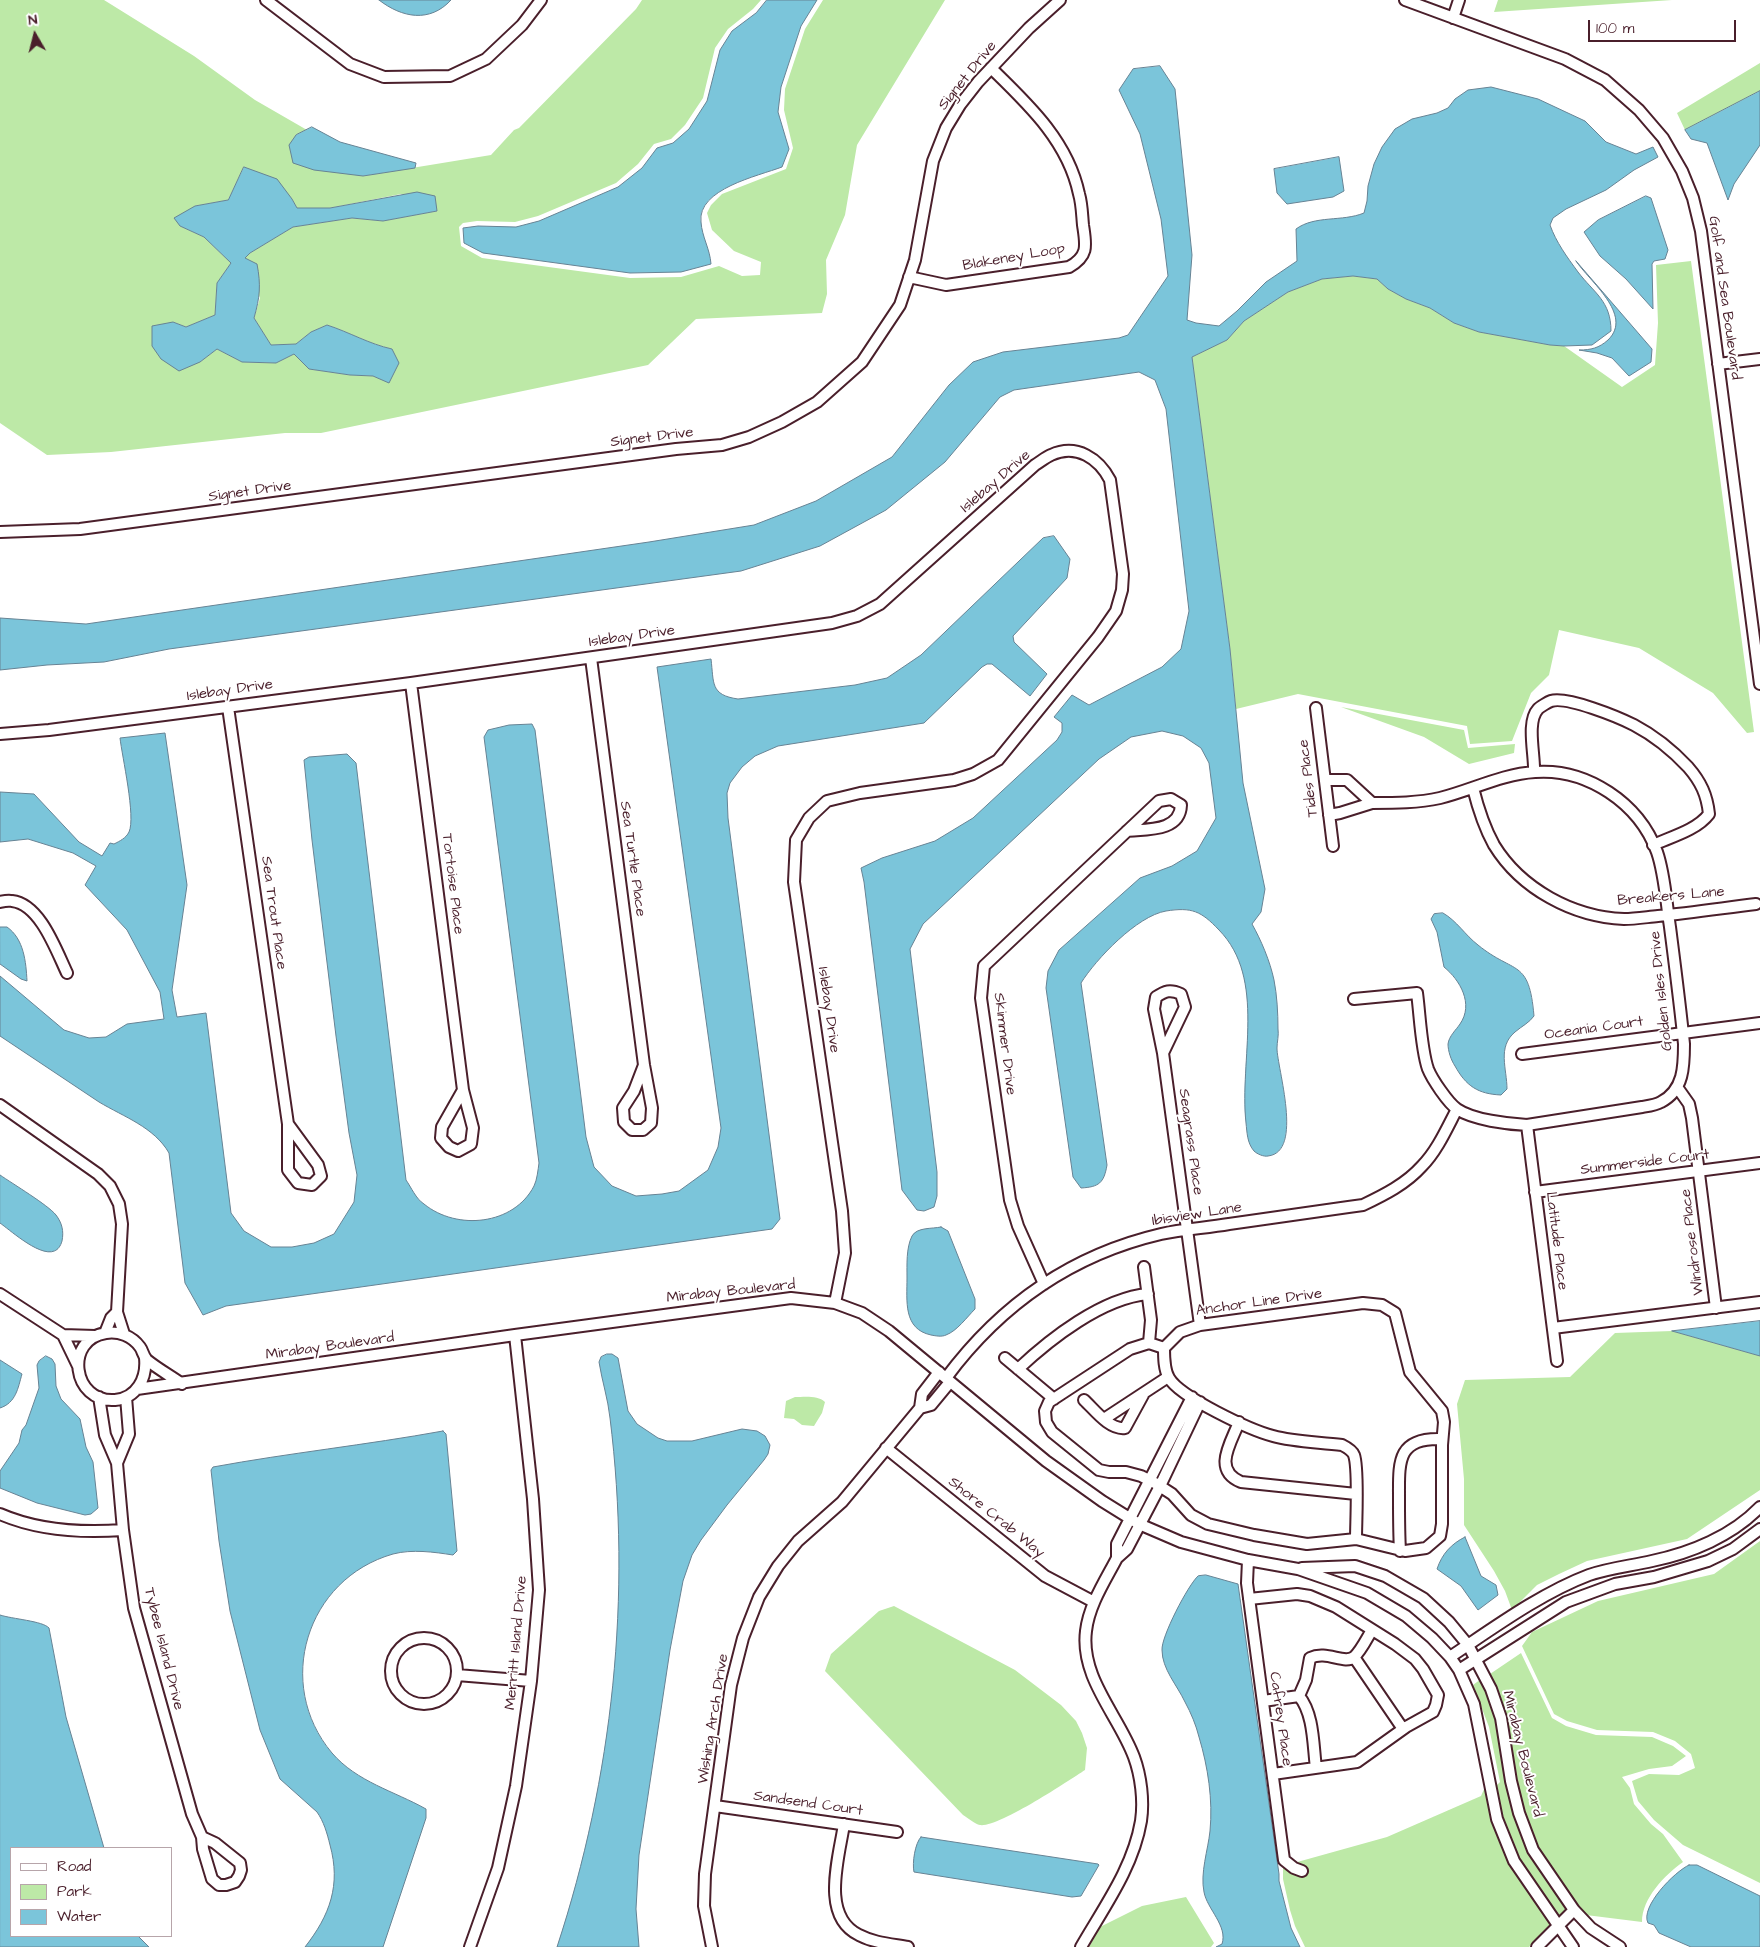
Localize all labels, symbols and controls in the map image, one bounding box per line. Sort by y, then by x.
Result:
north arrow [10,10,60,60]
text: N [27,10,39,31]
scale bar [1590,10,1738,42]
text: 100 m [1596,18,1635,39]
street label: Signet Drive [935,38,1001,114]
street label: Golf and Sea Boulevard [1704,215,1744,381]
street label: Blakeney Loop [961,240,1067,276]
street label: Signet Drive [609,424,695,452]
street label: Islebay Drive [957,447,1035,517]
street label: Signet Drive [207,477,293,507]
street label: Islebay Drive [588,622,676,652]
street label: Islebay Drive [186,676,274,706]
street label: Tides Place [1295,738,1323,818]
street label: Sea Turtle Place [615,800,649,918]
street label: Tortoise Place [437,832,467,936]
street label: Sea Trout Place [256,855,290,971]
street label: Breakers Lane [1617,883,1725,911]
street label: Golden Isles Drive [1647,930,1677,1052]
street label: Islebay Drive [813,966,843,1054]
street label: Skimmer Drive [989,992,1019,1096]
street label: Oceania Court [1543,1013,1645,1045]
street label: Seagrass Place [1174,1088,1206,1196]
street label: Summerside Court [1580,1146,1710,1180]
street label: Windrose Place [1678,1188,1708,1296]
street label: Latitude Place [1541,1191,1571,1291]
street label: Ibisview Lane [1151,1199,1243,1231]
street label: Mirabay Boulevard [666,1276,796,1308]
street label: Anchor Line Drive [1195,1285,1323,1321]
street label: Mirabay Boulevard [265,1329,395,1365]
street label: Shore Crab Way [944,1474,1048,1562]
street label: Merritt Island Drive [502,1575,532,1711]
street label: Tybee Island Drive [139,1586,187,1712]
street label: Wishing Arch Drive [695,1652,733,1786]
street label: Cafrey Place [1264,1671,1296,1767]
street label: Mirabay Boulevard [1498,1689,1546,1819]
street label: Sandsend Court [752,1787,864,1821]
legend [10,1847,172,1937]
text: Road [57,1856,91,1877]
text: Park [57,1881,92,1902]
text: Water [57,1906,101,1927]

